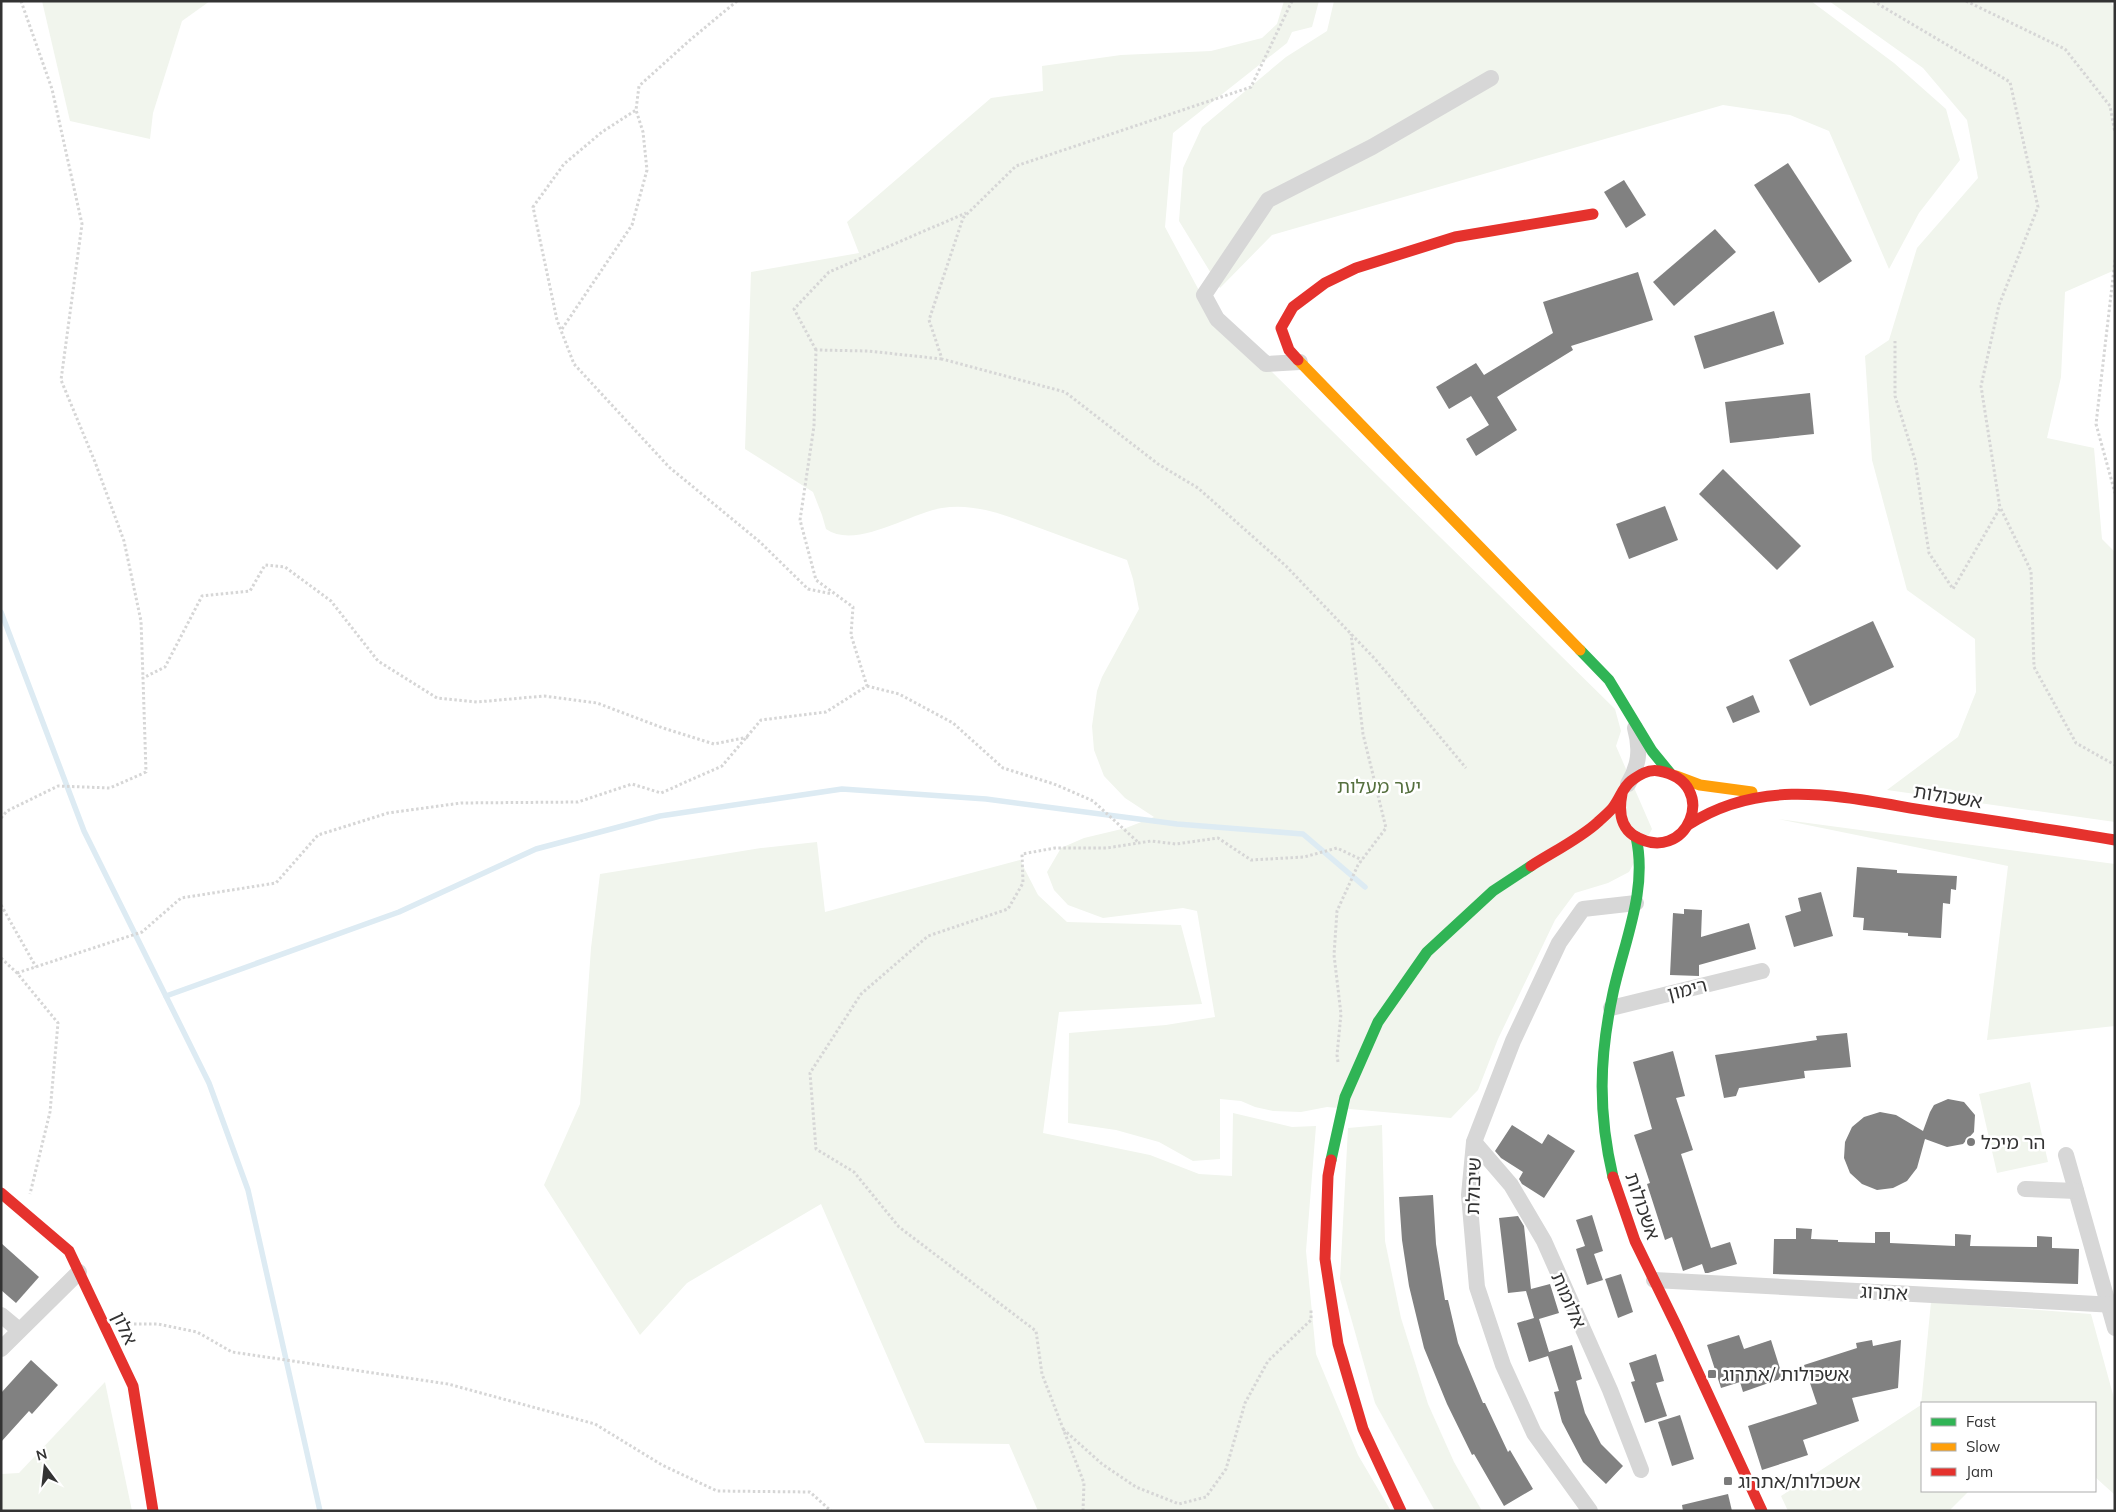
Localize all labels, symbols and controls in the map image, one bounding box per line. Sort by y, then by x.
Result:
park label: יער מעלות [1337,774,1421,798]
street label: אשכולות [1912,779,1984,813]
street label: רימון [1665,973,1709,1005]
place label: הר מיכל [1981,1130,2046,1154]
marker: הר מיכל [1965,1136,1977,1148]
street label: שיבולת [1460,1157,1486,1215]
street label: אשכולות [1620,1169,1666,1243]
street label: אלומות [1546,1268,1592,1332]
street label: אתרוג [1860,1279,1908,1305]
street label: אלון [107,1308,143,1348]
place label: אשכולות /אתרוג [1722,1362,1849,1386]
marker: אשכולות /אתרוג [1706,1368,1718,1380]
legend [1921,1402,2096,1492]
text: Fast [1966,1412,1996,1431]
text: Slow [1966,1437,2000,1456]
north arrow [20,1442,70,1492]
text: N [34,1444,49,1465]
text: Jam [1966,1462,1993,1481]
place label: אשכולות/אתרוג [1738,1469,1860,1493]
marker: אשכולות/אתרוג [1722,1475,1734,1487]

